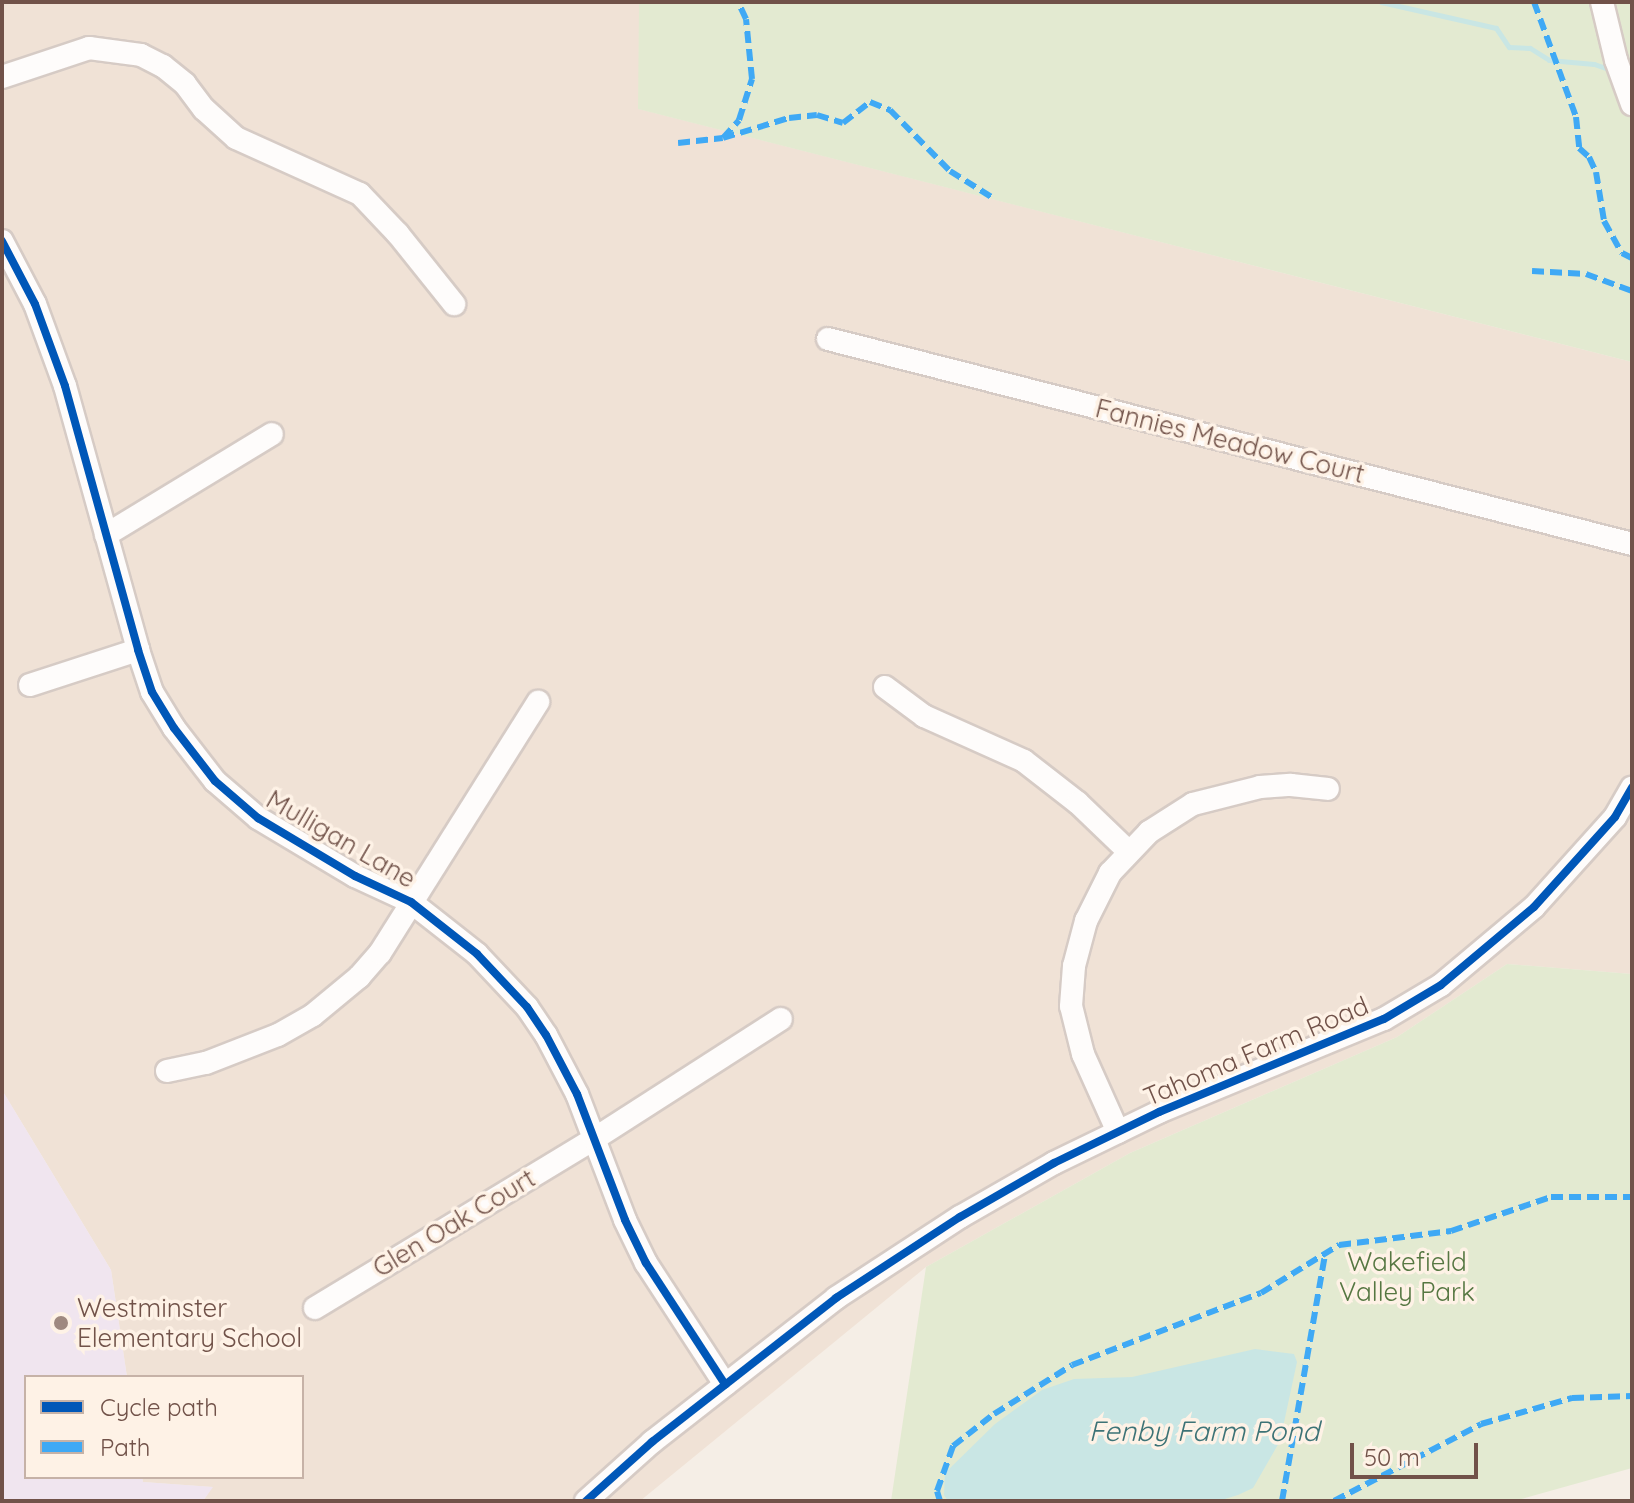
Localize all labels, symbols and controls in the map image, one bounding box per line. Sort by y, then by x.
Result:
street label: Fannies Meadow Court [1092,392,1368,490]
street label: Mulligan Lane [261,784,421,894]
street label: Tahoma Farm Road [1139,990,1373,1112]
street label: Glen Oak Court [367,1162,541,1284]
park label: Wakefield Valley Park [1339,1246,1475,1308]
place label: Westminster Elementary School [77,1292,302,1354]
marker: Westminster Elementary School [52,1314,70,1332]
legend [24,1375,304,1479]
text: Cycle path [100,1392,218,1422]
water label: Fenby Farm Pond [1089,1414,1319,1448]
scale bar [1354,1427,1482,1477]
text: Path [100,1432,151,1462]
text: 50 m [1364,1442,1420,1472]

